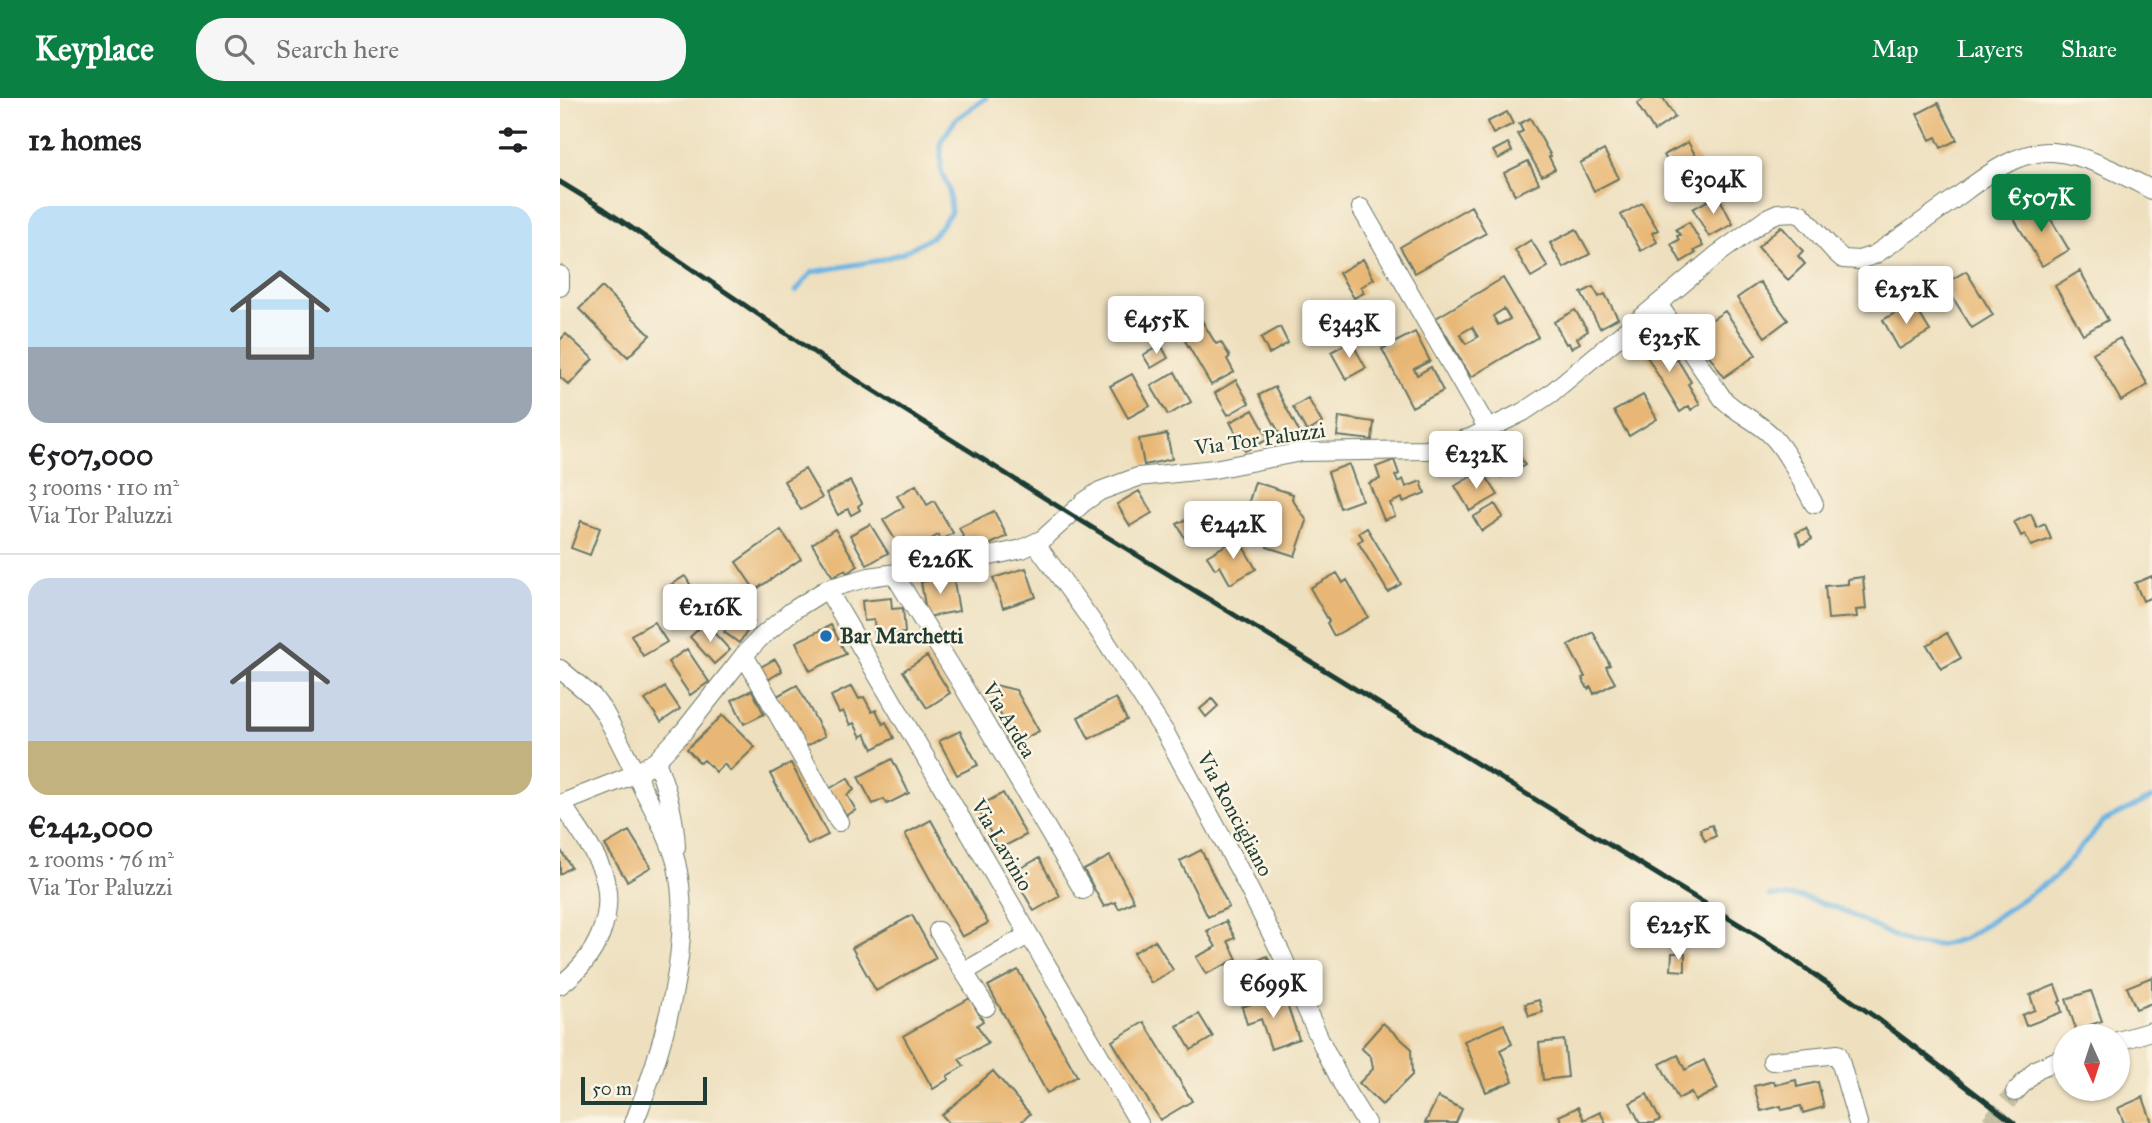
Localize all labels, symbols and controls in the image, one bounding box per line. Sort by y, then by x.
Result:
search box [196,18,686,81]
text: Keyplace [35,29,154,69]
icon: search [220,30,258,68]
text: Search here [276,33,399,65]
text: Map [1872,34,1919,64]
text: Layers [1957,34,2023,64]
text: Share [2061,34,2117,64]
icon: filters [494,121,532,159]
text: 12 homes [28,122,141,158]
pin: €304K [1664,156,1762,216]
text: €304K [1680,165,1746,193]
pin: €507K [1992,174,2090,234]
text: €507K [2008,183,2074,211]
icon: home [217,252,343,378]
pin: €252K [1857,266,1955,326]
text: €252K [1874,275,1938,303]
pin: €455K [1107,296,1205,356]
pin: €343K [1300,300,1398,360]
text: €455K [1124,305,1188,333]
text: €343K [1318,309,1380,337]
pin: €325K [1620,314,1718,374]
text: €325K [1638,323,1700,351]
street label: Via Tor Paluzzi [1192,417,1327,461]
pin: €232K [1427,432,1525,491]
text: €507,000 [28,437,153,473]
text: €232K [1445,440,1507,468]
text: 3 rooms · 110 m² [28,473,179,501]
text: Via Tor Paluzzi [28,501,172,529]
pin: €242K [1184,502,1282,561]
text: €242K [1200,510,1266,538]
pin: €226K [891,536,989,596]
text: €226K [908,545,972,573]
pin: €216K [661,584,759,644]
text: €216K [679,593,741,621]
place label: Bar Marchetti [840,623,964,649]
icon: home [217,624,343,750]
marker: Bar Marchetti [818,628,834,644]
street label: Via Ardea [976,677,1042,763]
street label: Via Roncigliano [1191,746,1279,881]
street label: Via Lavinio [965,794,1039,896]
text: €242,000 [28,809,153,845]
text: 2 rooms · 76 m² [28,845,174,873]
text: Via Tor Paluzzi [28,873,172,901]
pin: €225K [1629,902,1727,962]
text: €225K [1646,911,1710,939]
pin: €699K [1224,960,1322,1020]
text: €699K [1240,969,1306,997]
north arrow [2053,1024,2130,1101]
map controls [2053,1024,2130,1101]
scale bar [581,1074,707,1106]
text: 50 m [592,1077,632,1100]

